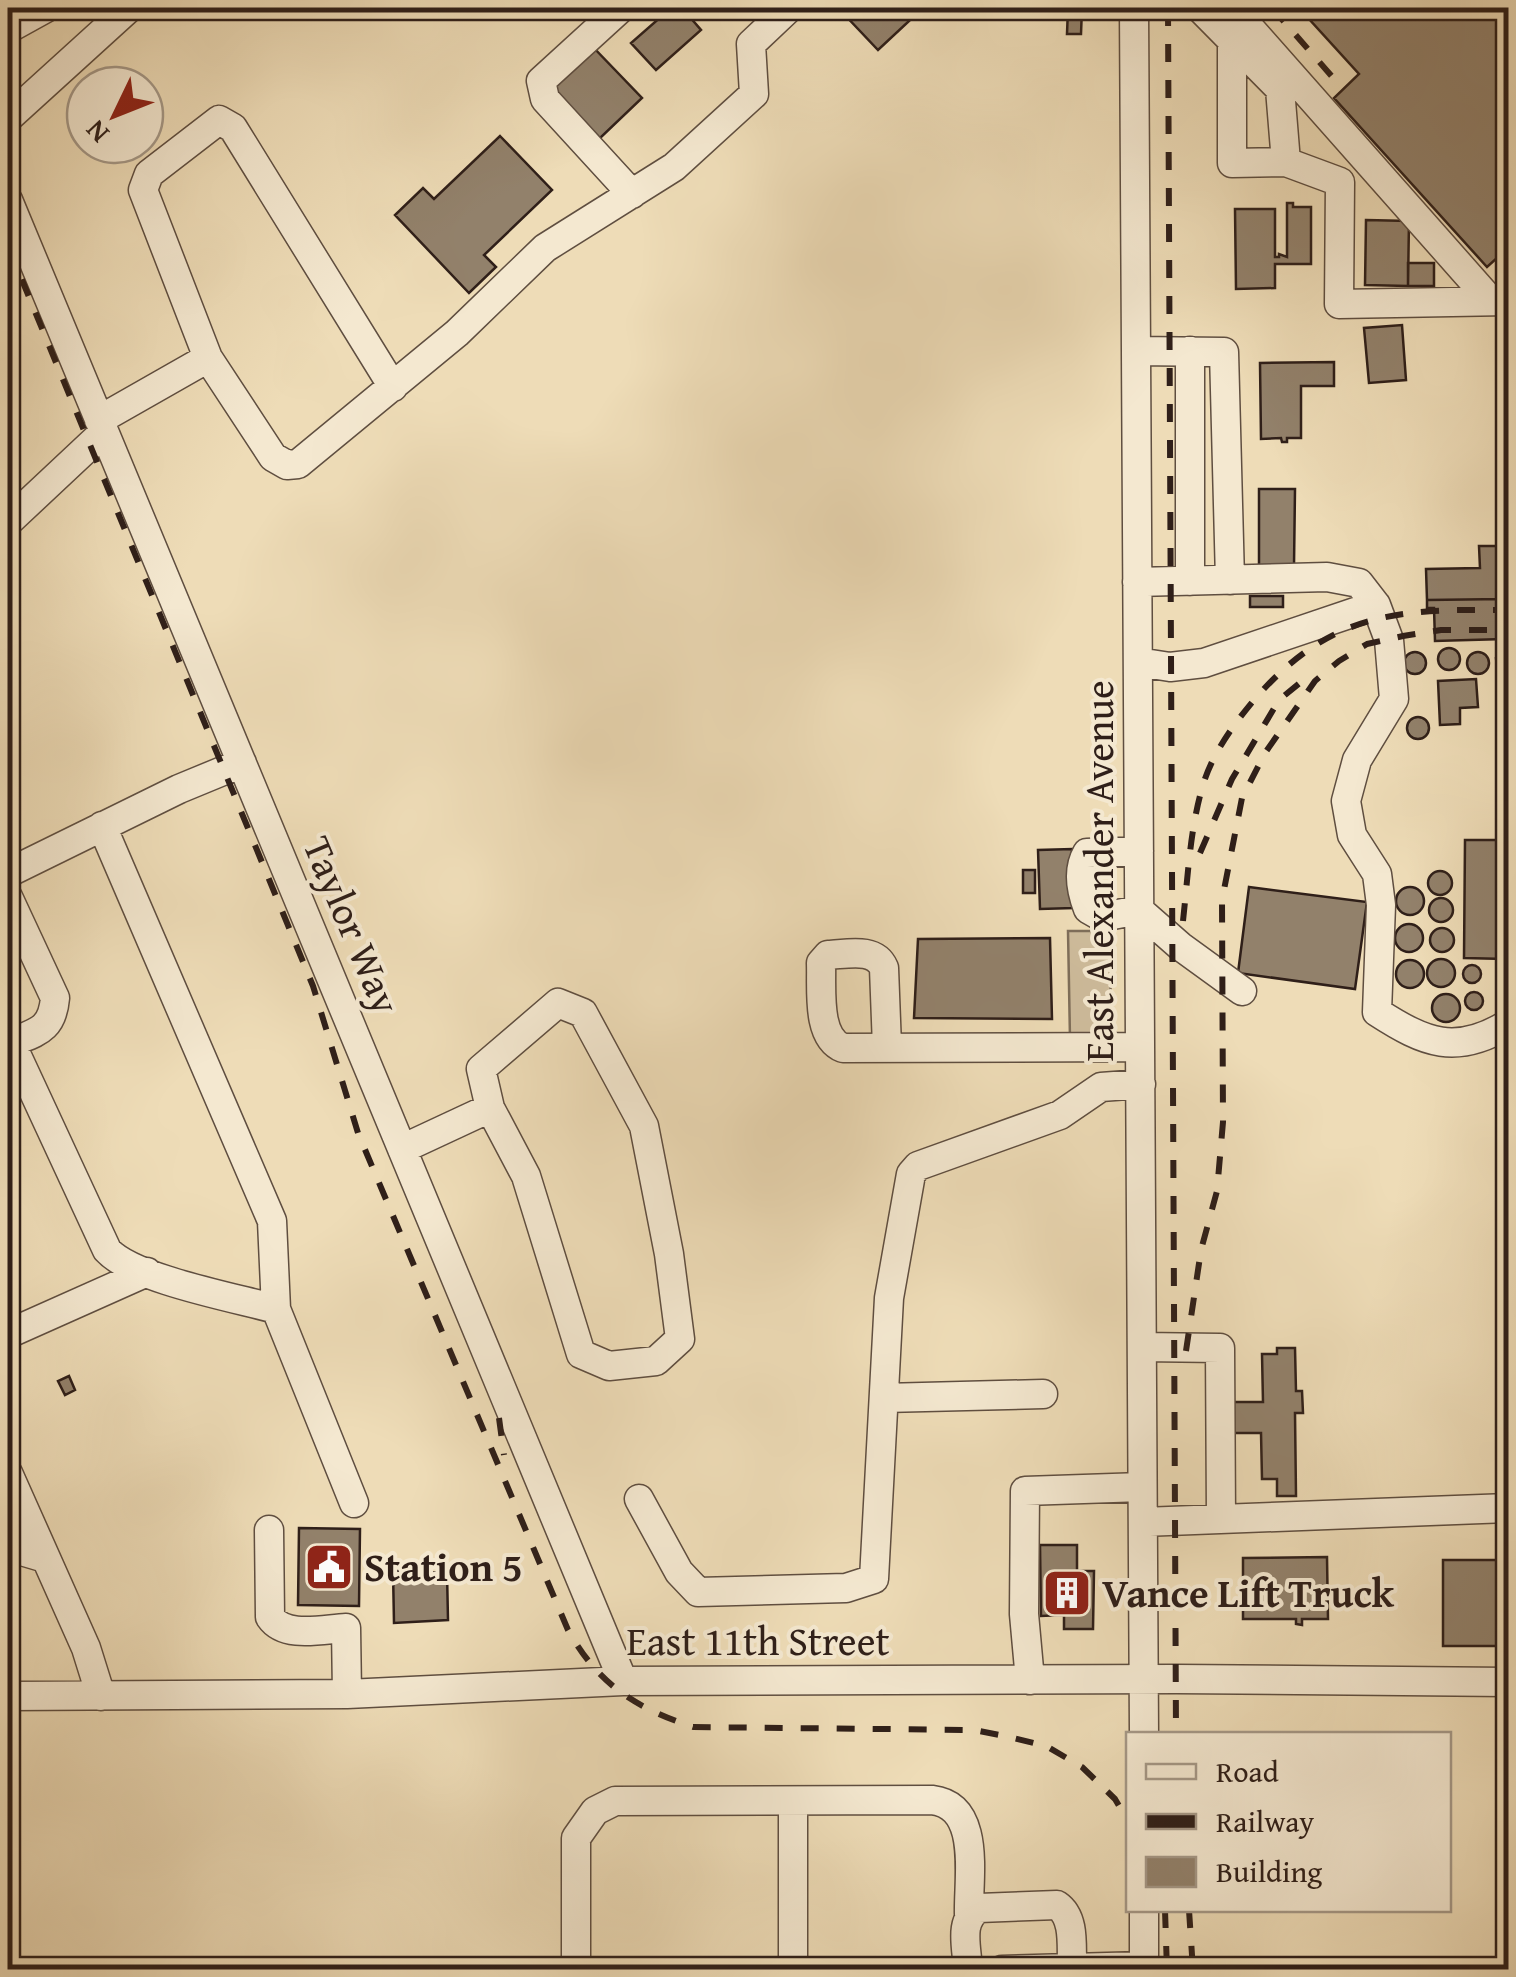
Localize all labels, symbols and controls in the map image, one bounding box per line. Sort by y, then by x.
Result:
north arrow [65,65,165,165]
text: N [75,111,118,153]
street label: East Alexander Avenue [1069,680,1128,1062]
street label: Taylor Way [289,827,416,1023]
place label: Station 5 [364,1537,523,1596]
public building icon: Station 5 [303,1541,355,1593]
place label: Vance Lift Truck [1102,1563,1394,1622]
building icon: Vance Lift Truck [1041,1567,1093,1619]
street label: East 11th Street [626,1611,890,1670]
legend [1126,1732,1451,1912]
text: Road [1216,1749,1279,1793]
text: Railway [1216,1799,1314,1843]
text: Building [1216,1849,1322,1893]

